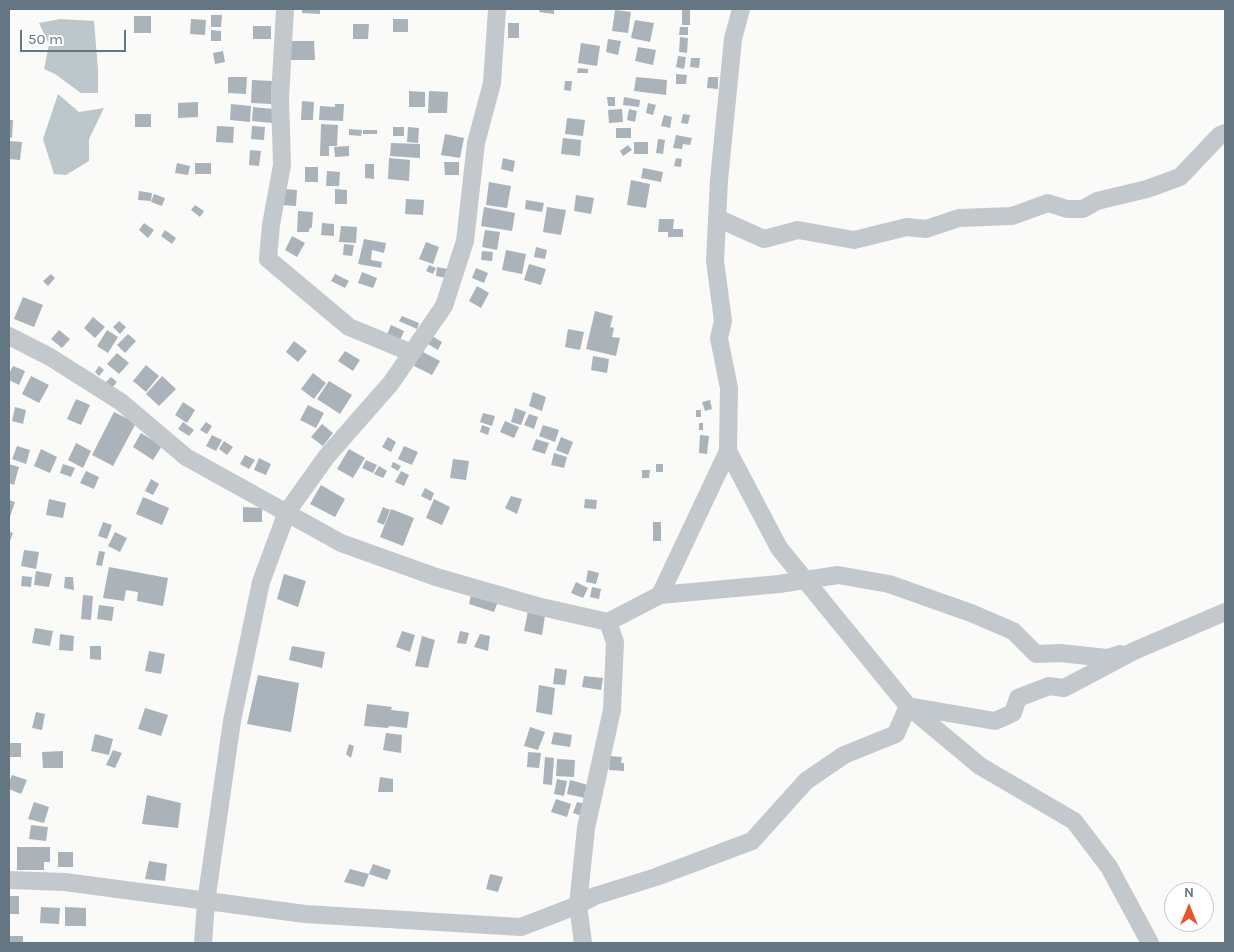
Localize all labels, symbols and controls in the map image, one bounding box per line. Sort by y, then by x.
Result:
scale bar [22,20,129,52]
text: 50 m [28,30,63,48]
north arrow [1164,882,1214,932]
text: N [1184,884,1194,901]

